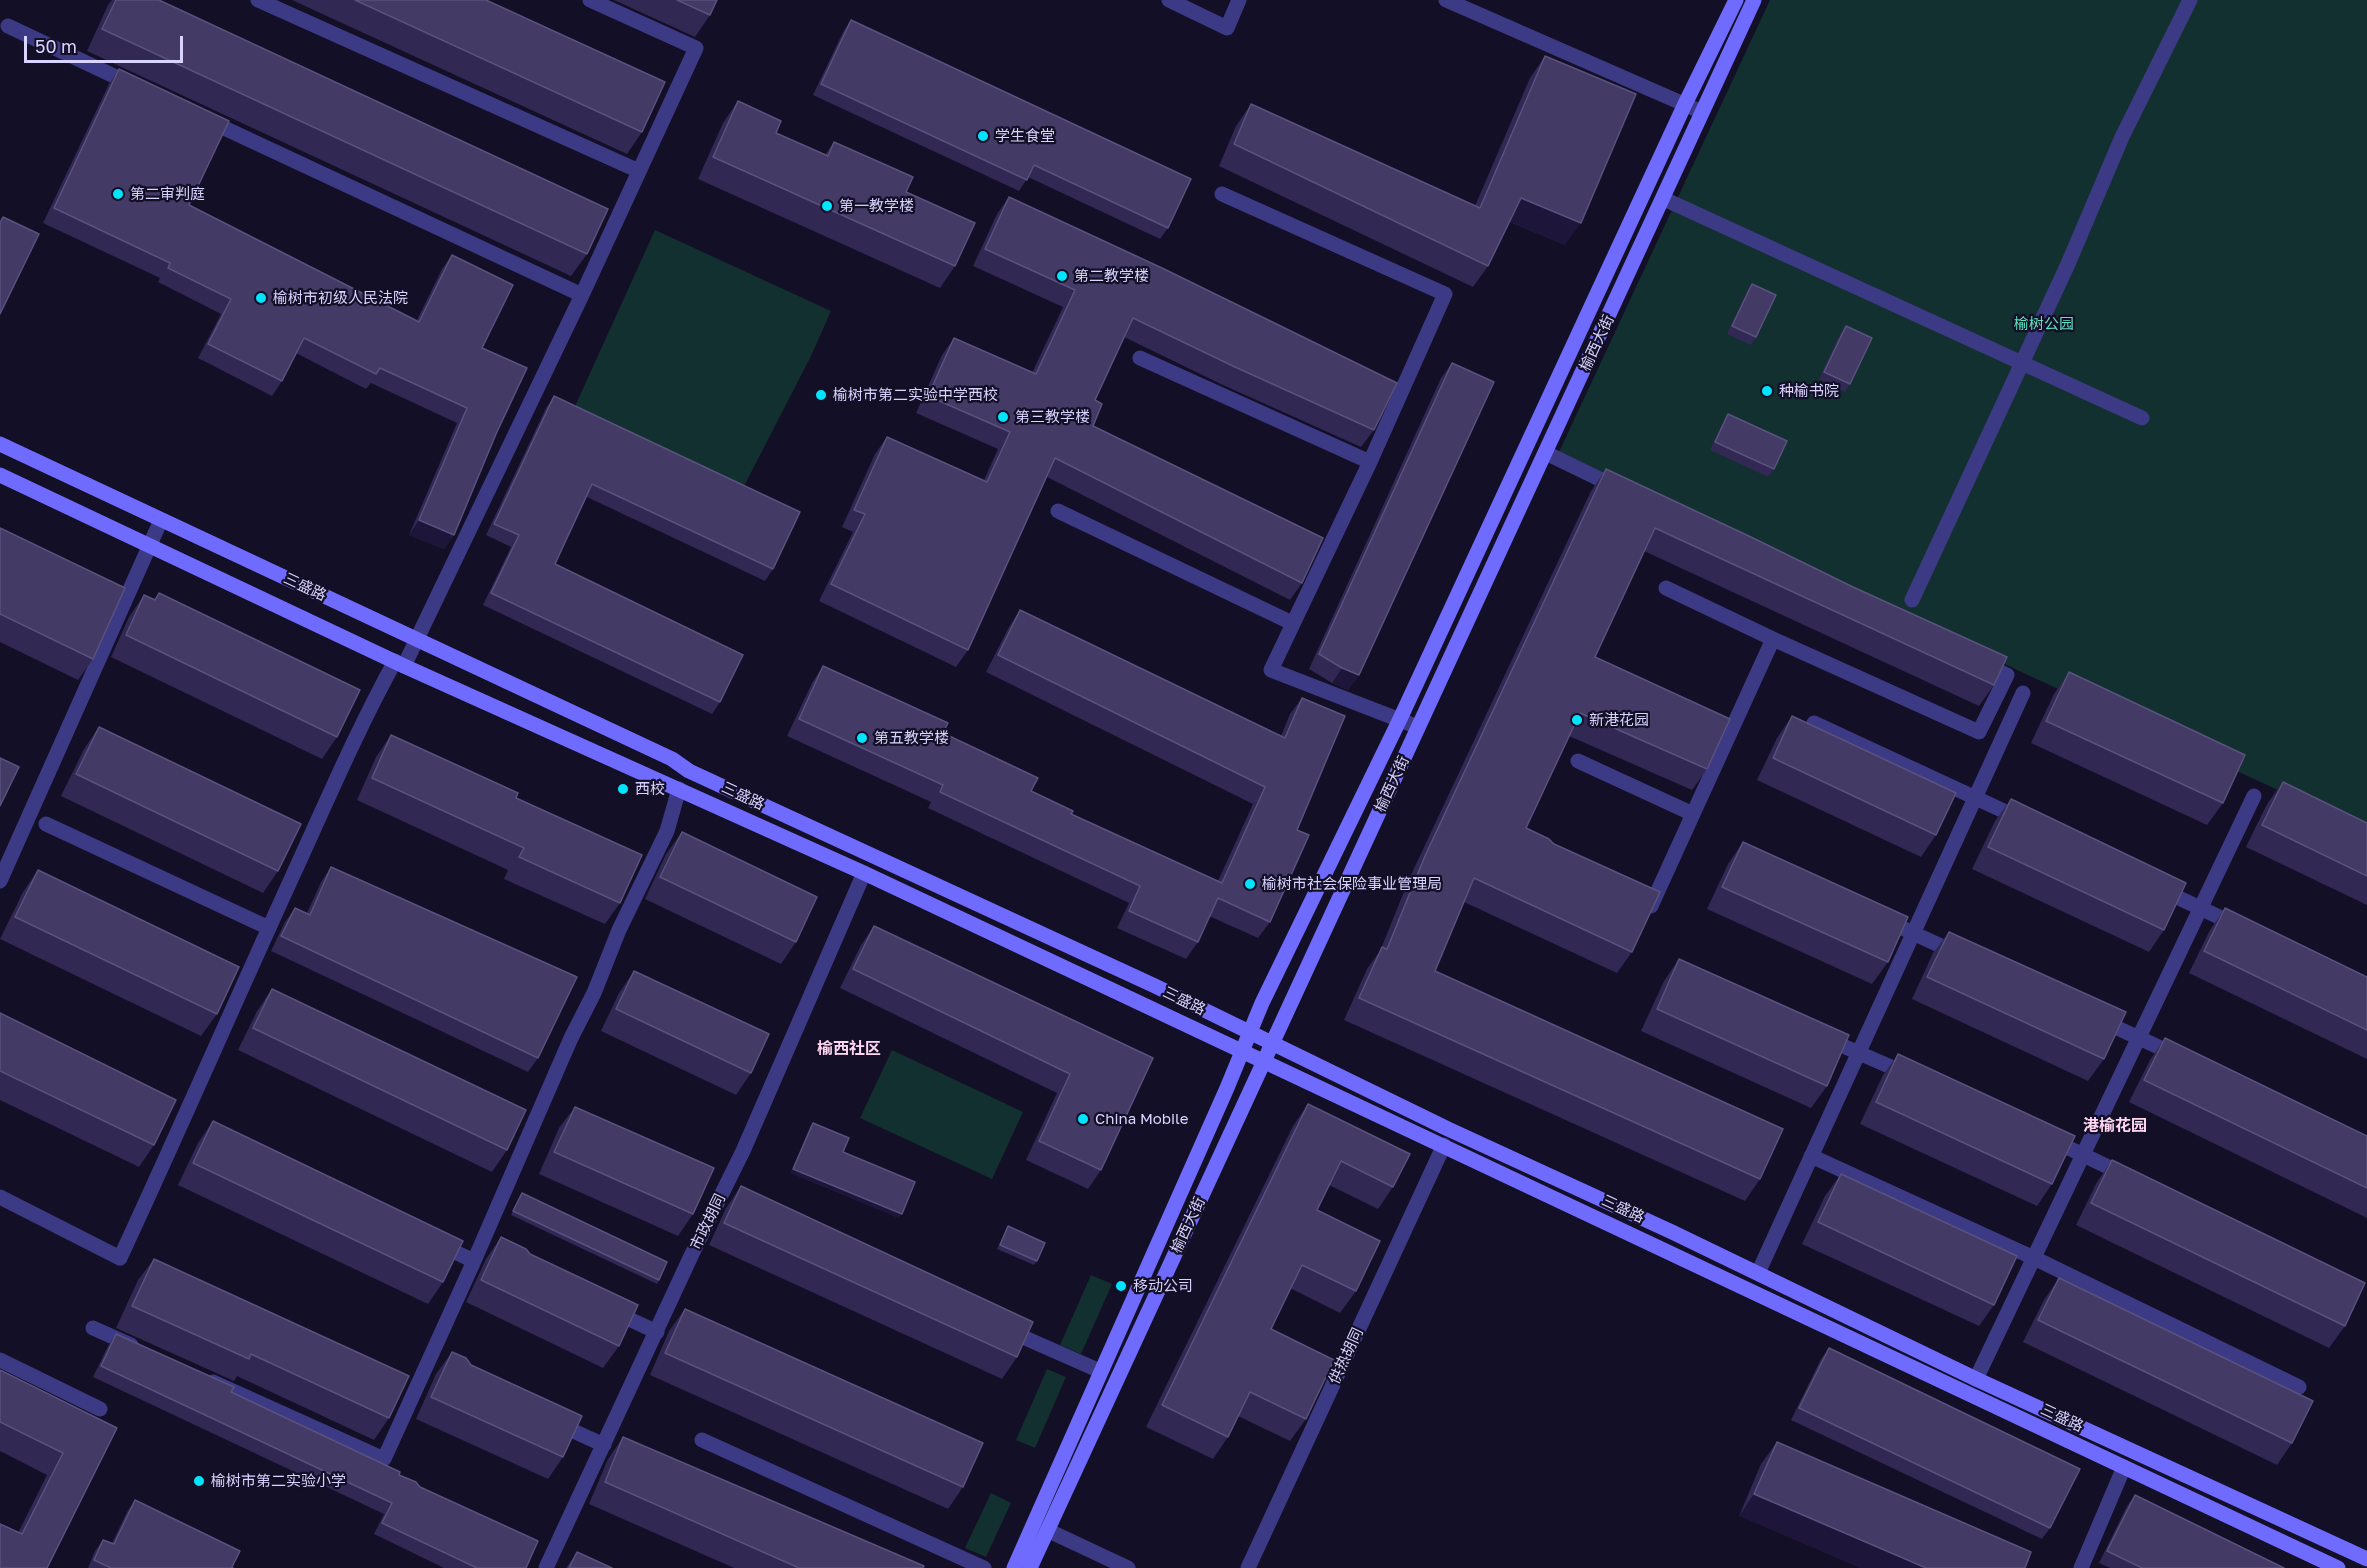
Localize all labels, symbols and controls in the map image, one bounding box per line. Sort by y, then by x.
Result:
scale bar [27,24,186,62]
text: 50 m [35,35,77,57]
place label: 学生食堂 [995,127,1055,145]
marker: 学生食堂 [976,129,990,143]
place label: 第二审判庭 [130,185,205,203]
marker: 第二审判庭 [111,187,125,201]
place label: 第一教学楼 [839,197,914,215]
marker: 第一教学楼 [820,199,834,213]
place label: 第二教学楼 [1074,267,1149,285]
marker: 第二教学楼 [1055,269,1069,283]
place label: 榆树市初级人民法院 [273,289,408,307]
marker: 榆树市初级人民法院 [254,291,268,305]
street label: 榆西大街 [1576,312,1618,374]
park label: 榆树公园 [2014,315,2074,333]
place label: 种榆书院 [1779,382,1839,400]
marker: 种榆书院 [1760,384,1774,398]
place label: 榆树市第二实验中学西校 [833,386,998,404]
marker: 榆树市第二实验中学西校 [814,388,828,402]
place label: 第三教学楼 [1015,408,1090,426]
marker: 第三教学楼 [996,410,1010,424]
street label: 三盛路 [281,569,329,605]
place label: 新港花园 [1589,711,1649,729]
marker: 新港花园 [1570,713,1584,727]
place label: 第五教学楼 [874,729,949,747]
marker: 第五教学楼 [855,731,869,745]
street label: 榆西大街 [1371,753,1413,815]
street label: 三盛路 [719,778,767,814]
place label: 西校 [635,780,665,798]
marker: 西校 [616,782,630,796]
place label: 榆树市社会保险事业管理局 [1262,875,1442,893]
marker: 榆树市社会保险事业管理局 [1243,877,1257,891]
street label: 三盛路 [1160,983,1208,1019]
district label: 榆西社区 [817,1039,881,1059]
place label: China Mobile [1095,1110,1188,1128]
marker: China Mobile [1076,1112,1090,1126]
district label: 港榆花园 [2083,1116,2147,1136]
street label: 市政胡同 [687,1191,729,1253]
street label: 三盛路 [1599,1191,1647,1227]
street label: 榆西大街 [1167,1194,1209,1256]
place label: 移动公司 [1133,1277,1193,1295]
marker: 移动公司 [1114,1279,1128,1293]
street label: 供热胡同 [1325,1325,1367,1387]
street label: 三盛路 [2038,1400,2086,1436]
place label: 榆树市第二实验小学 [211,1472,346,1490]
marker: 榆树市第二实验小学 [192,1474,206,1488]

